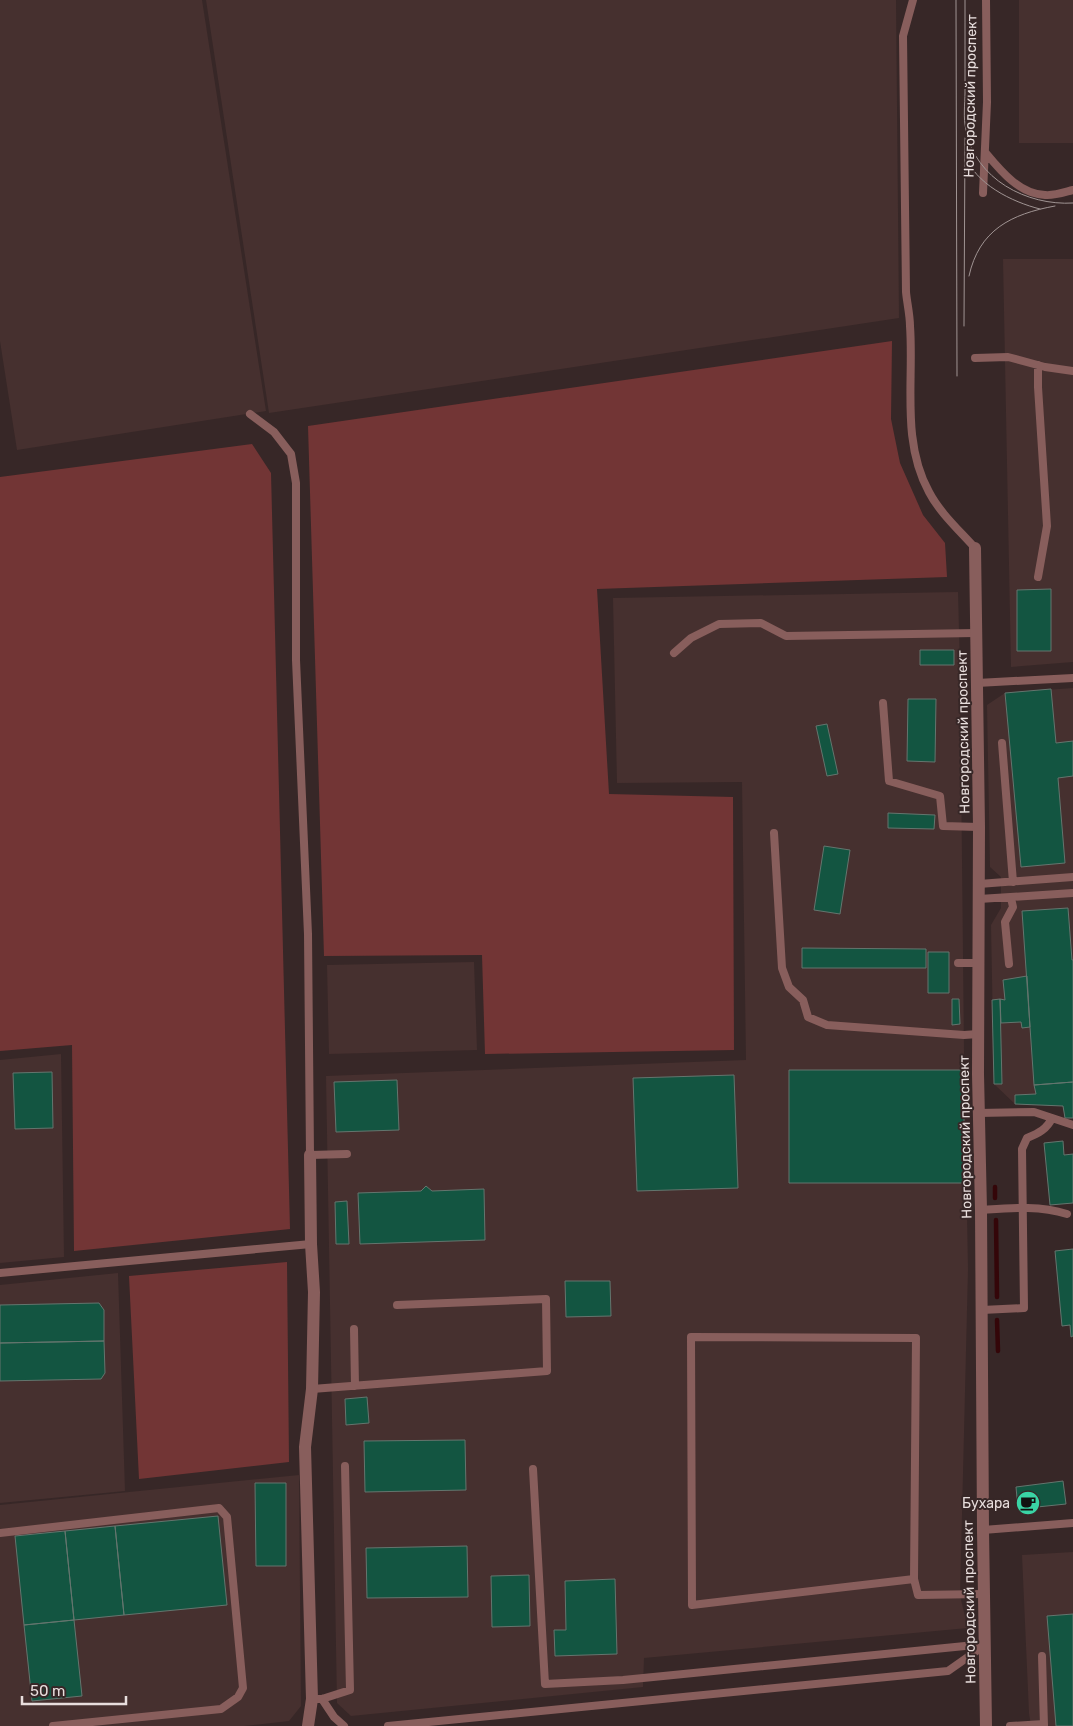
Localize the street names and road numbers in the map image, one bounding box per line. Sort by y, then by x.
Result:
street label: Новгородский проспект [961,14,980,178]
street label: Новгородский проспект [954,650,973,814]
street label: Новгородский проспект [956,1055,975,1219]
street label: Новгородский проспект [960,1520,979,1684]

